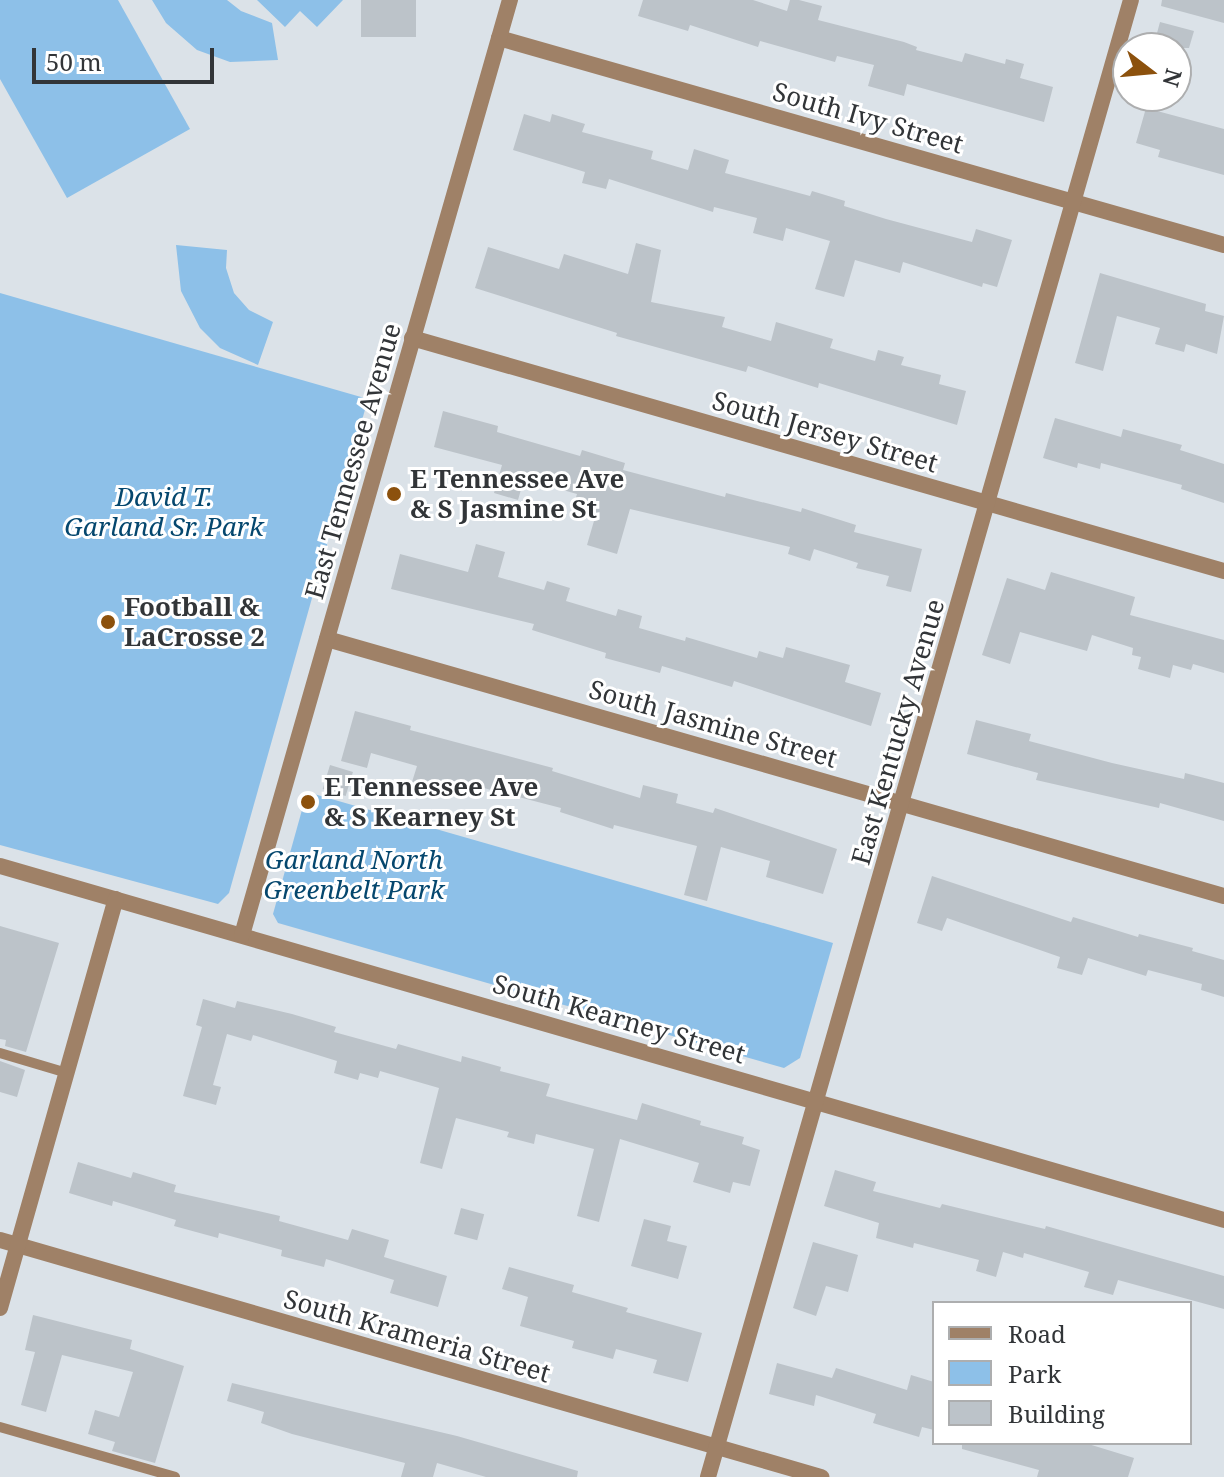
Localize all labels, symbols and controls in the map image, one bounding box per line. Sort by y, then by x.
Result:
scale bar [36,32,218,82]
north arrow [1112,32,1192,112]
text: 50 m [46,45,102,78]
text: N [1156,66,1190,91]
street label: South Ivy Street [769,76,967,160]
street label: East Tennessee Avenue [299,320,407,602]
street label: South Jersey Street [709,385,941,479]
place label: E Tennessee Ave & S Jasmine St [410,463,624,524]
park label: David T. Garland Sr. Park [64,481,264,542]
marker: E Tennessee Ave & S Jasmine St [385,485,403,503]
place label: Football & LaCrosse 2 [124,591,265,652]
street label: East Kentucky Avenue [845,596,951,868]
marker: Football & LaCrosse 2 [99,613,117,631]
street label: South Jasmine Street [585,674,841,774]
place label: E Tennessee Ave & S Kearney St [324,771,538,832]
marker: E Tennessee Ave & S Kearney St [299,793,317,811]
park label: Garland North Greenbelt Park [263,844,445,906]
street label: South Kearney Street [489,968,749,1070]
street label: South Krameria Street [280,1283,554,1389]
legend [932,1301,1192,1445]
text: Road [1008,1317,1066,1350]
text: Park [1008,1357,1061,1390]
text: Building [1008,1397,1105,1430]

